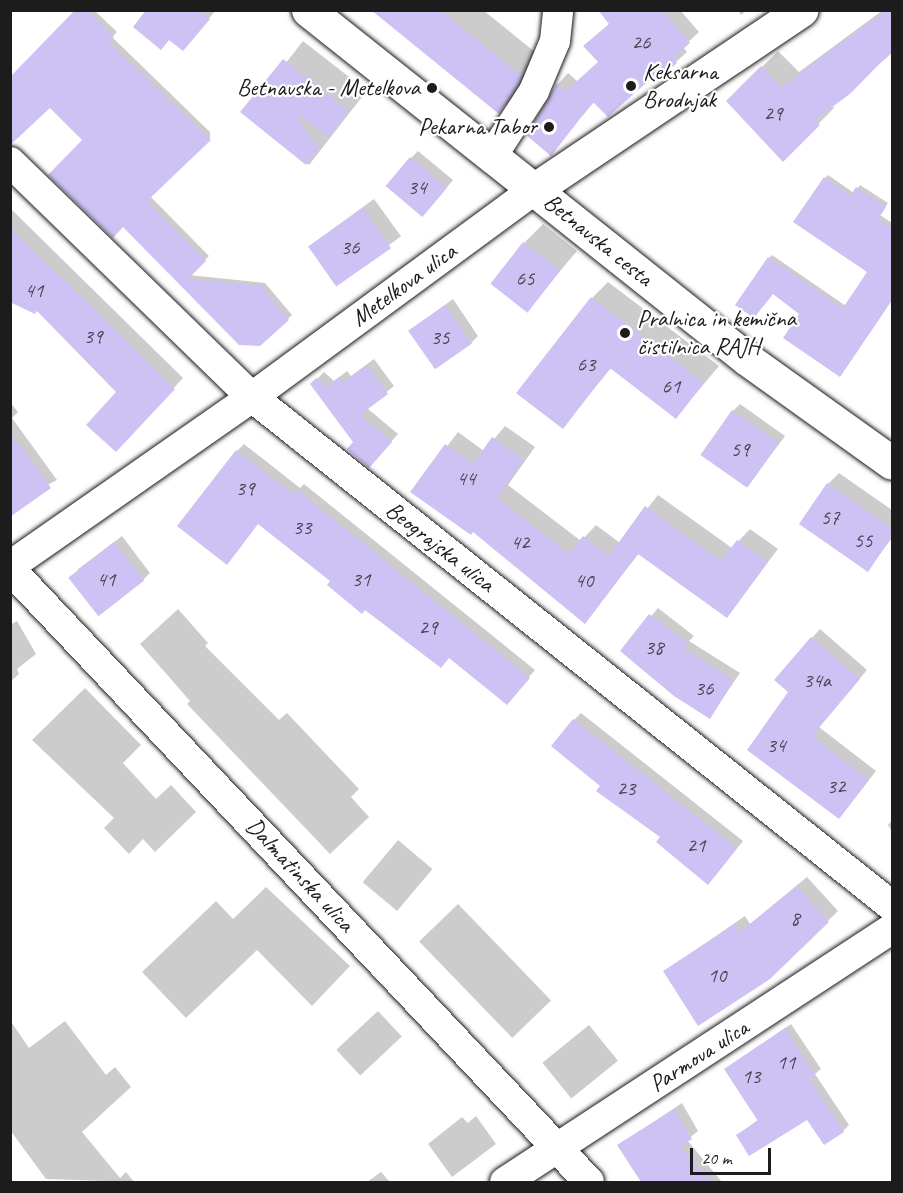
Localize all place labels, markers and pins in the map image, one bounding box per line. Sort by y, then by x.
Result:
place label: Keksarna Brodnjak [643,58,718,114]
place label: Betnavska - Metelkova [237,74,420,102]
marker: Keksarna Brodnjak [624,79,638,93]
marker: Betnavska - Metelkova [425,81,439,95]
place label: Pekarna Tabor [418,113,537,141]
marker: Pekarna Tabor [542,120,556,134]
place label: Pralnica in kemična čistilnica RAJH [637,305,798,361]
marker: Pralnica in kemična čistilnica RAJH [618,326,632,340]

